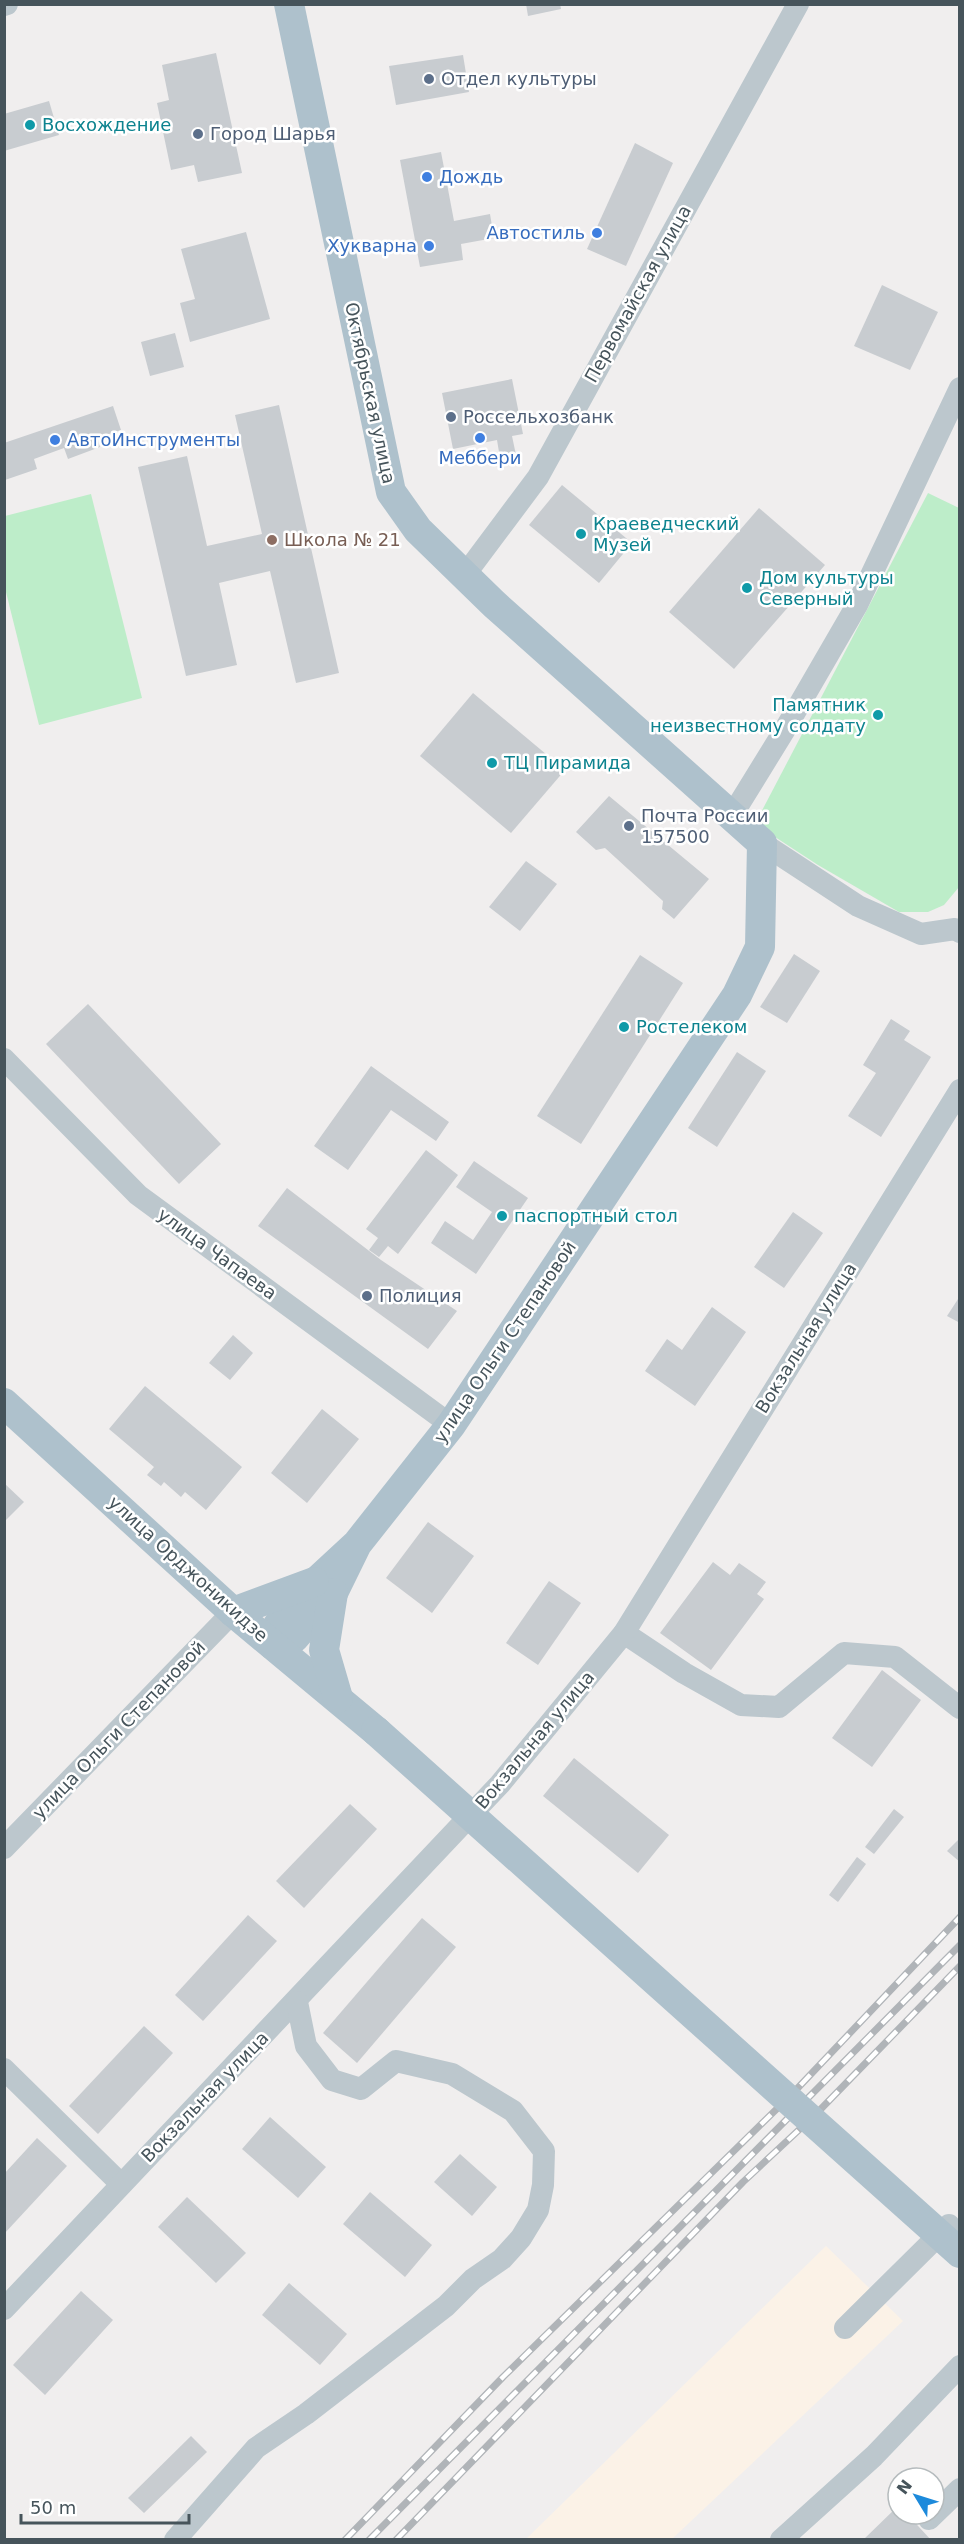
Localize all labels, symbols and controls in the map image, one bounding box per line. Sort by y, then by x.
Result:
place label: Отдел культуры [441,68,597,89]
marker: Отдел культуры [422,72,436,86]
place label: Восхождение [42,114,171,135]
marker: Восхождение [23,118,37,132]
place label: Город Шарья [210,123,336,144]
marker: Город Шарья [191,127,205,141]
place label: Дождь [439,166,503,187]
marker: Дождь [420,170,434,184]
street label: Первомайская улица [580,201,695,386]
place label: Автостиль [486,222,585,243]
marker: Автостиль [590,226,604,240]
place label: Хукварна [327,235,417,256]
marker: Хукварна [422,239,436,253]
street label: Октябрьская улица [341,300,400,486]
place label: Россельхозбанк [463,406,614,427]
marker: Россельхозбанк [444,410,458,424]
place label: АвтоИнструменты [67,429,240,450]
marker: Меббери [473,431,487,445]
marker: АвтоИнструменты [48,433,62,447]
place label: Меббери [438,447,522,468]
place label: Краеведческий Музей [593,513,739,555]
marker: Краеведческий Музей [574,527,588,541]
place label: Школа № 21 [284,529,401,550]
marker: Школа № 21 [265,533,279,547]
place label: Дом культуры Северный [759,567,894,609]
marker: Дом культуры Северный [740,581,754,595]
place label: Памятник неизвестному солдату [650,694,866,736]
marker: Памятник неизвестному солдату [871,708,885,722]
place label: ТЦ Пирамида [503,752,631,773]
marker: ТЦ Пирамида [485,756,499,770]
place label: Почта России 157500 [641,805,768,847]
marker: Почта России 157500 [622,819,636,833]
place label: Ростелеком [636,1016,747,1037]
marker: Ростелеком [617,1020,631,1034]
street label: улица Чапаева [154,1203,281,1304]
place label: паспортный стол [514,1205,678,1226]
marker: паспортный стол [495,1209,509,1223]
street label: улица Ольги Степановой [429,1237,580,1447]
street label: Вокзальная улица [751,1259,860,1417]
place label: Полиция [379,1285,462,1306]
marker: Полиция [360,1289,374,1303]
street label: улица Орджоникидзе [104,1491,272,1646]
street label: улица Ольги Степановой [28,1636,209,1823]
street label: Вокзальная улица [471,1666,598,1813]
street label: Вокзальная улица [137,2027,272,2166]
north arrow [886,2466,946,2526]
text: N [893,2476,916,2498]
scale bar [21,2487,189,2525]
text: 50 m [30,2497,76,2518]

